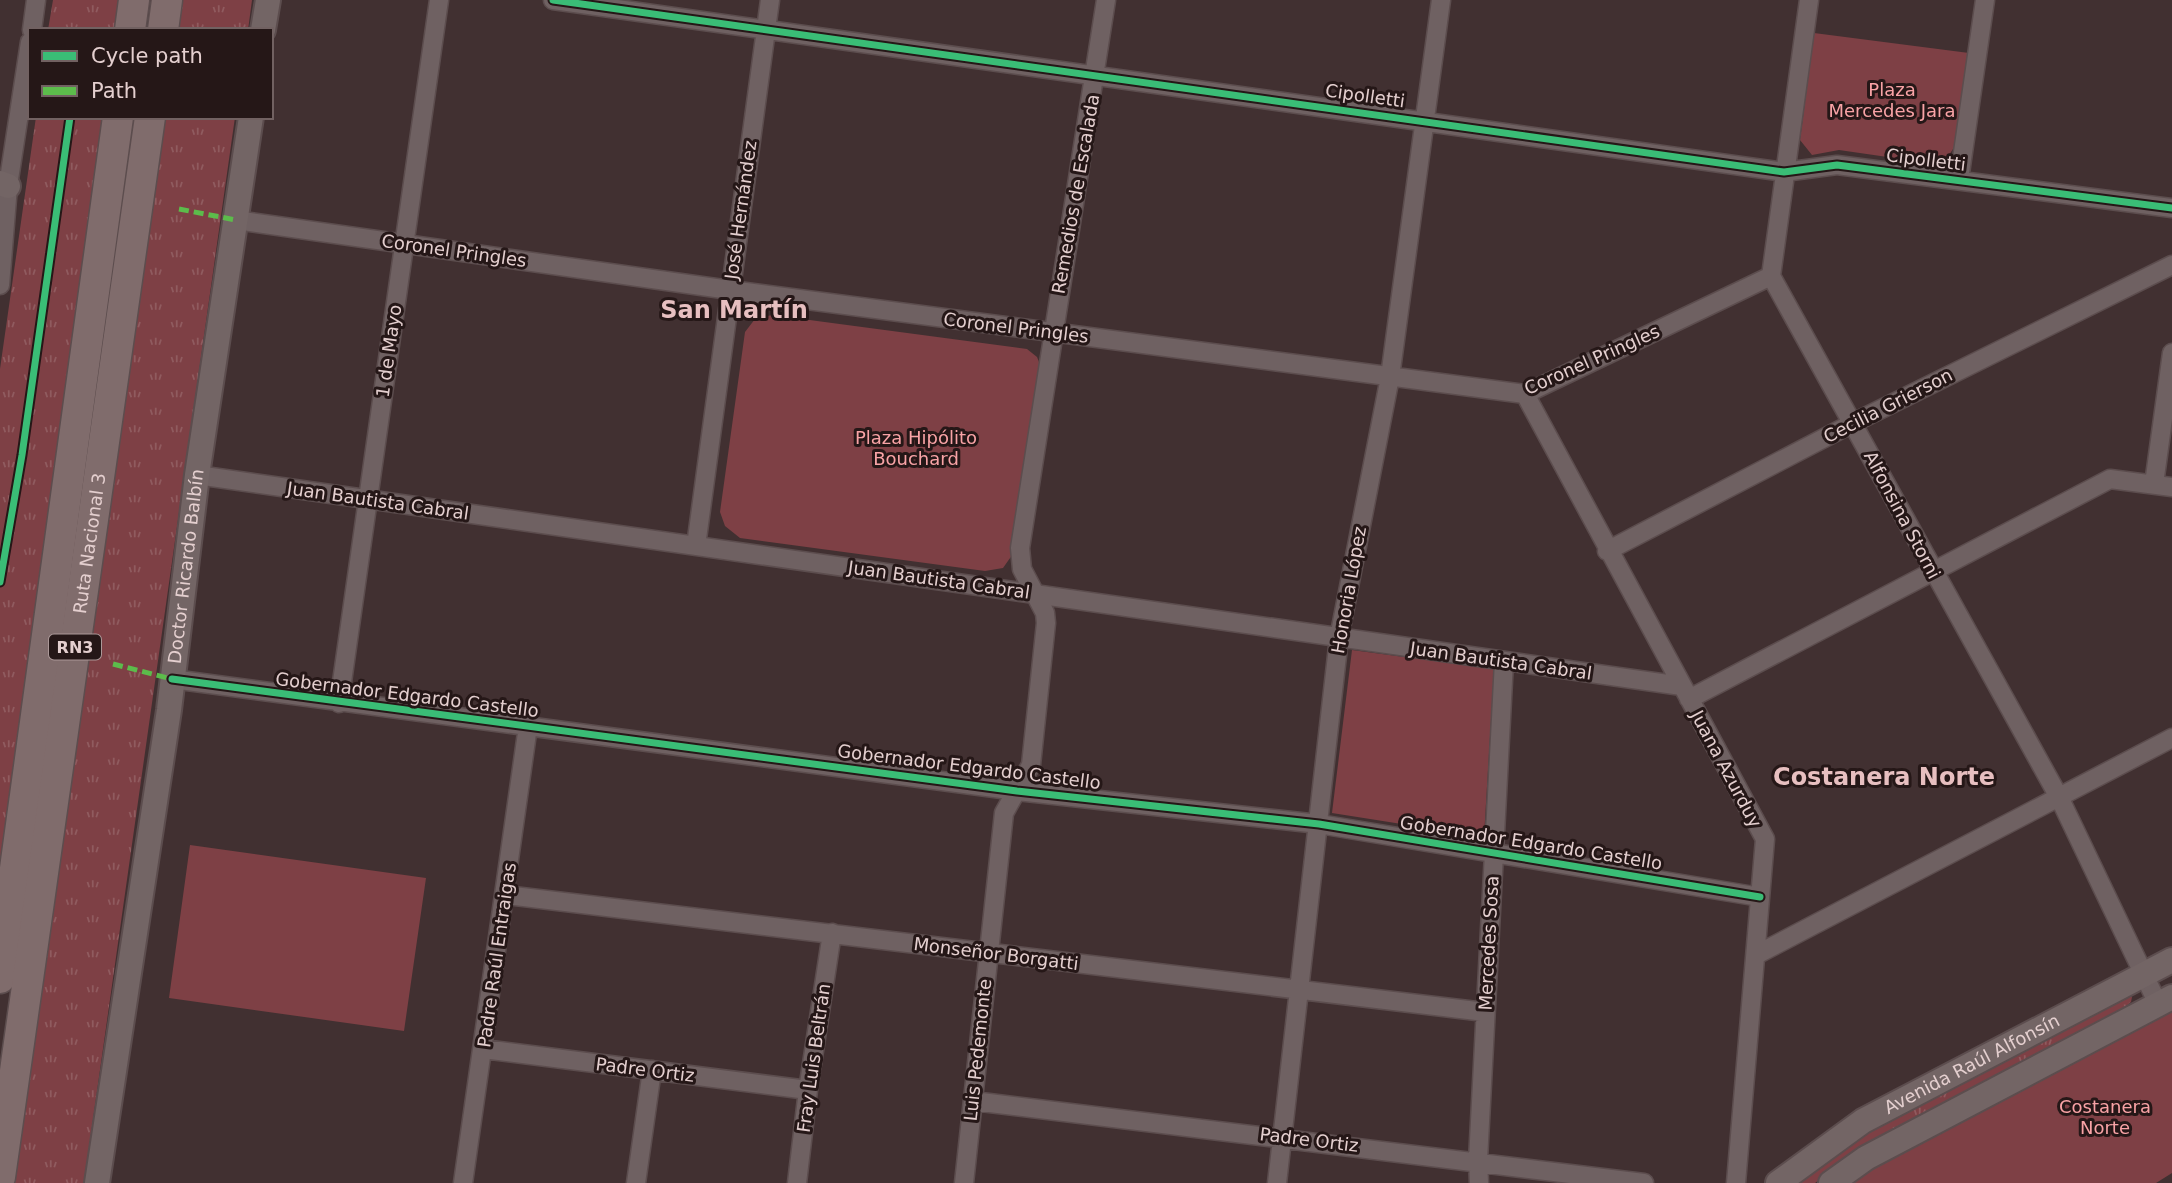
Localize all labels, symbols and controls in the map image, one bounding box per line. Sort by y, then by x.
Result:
legend [28,28,273,119]
text: Cycle path [91,44,203,68]
text: Path [91,79,137,103]
park label: Plaza Mercedes Jara [1829,79,1955,121]
street label: Cipolletti [1324,80,1406,111]
street label: Remedios de Escalada [1048,92,1103,295]
street label: José Hernández [720,139,761,282]
street label: Cipolletti [1885,144,1967,175]
street label: Coronel Pringles [380,230,528,271]
district label: San Martín [660,296,808,324]
street label: 1 de Mayo [372,303,405,399]
street label: Coronel Pringles [942,308,1090,347]
street label: Coronel Pringles [1521,320,1663,399]
street label: Cecilia Grierson [1820,364,1956,447]
park label: Plaza Hipólito Bouchard [855,427,977,469]
street label: Alfonsina Storni [1860,447,1945,582]
street label: Doctor Ricardo Balbín [164,468,208,665]
street label: Ruta Nacional 3 [69,471,110,615]
street label: Juan Bautista Cabral [285,477,470,524]
street label: Honoria López [1327,525,1370,655]
street label: Juan Bautista Cabral [846,556,1031,603]
road number: RN3 [49,634,101,660]
street label: Juan Bautista Cabral [1408,637,1593,684]
street label: Gobernador Edgardo Castello [274,668,540,721]
street label: Juana Azurduy [1686,706,1766,831]
street label: Gobernador Edgardo Castello [836,740,1102,793]
district label: Costanera Norte [1773,763,1995,791]
street label: Gobernador Edgardo Castello [1398,811,1664,874]
street label: Padre Raúl Entraigas [473,861,520,1049]
street label: Mercedes Sosa [1474,875,1503,1011]
street label: Monseñor Borgatti [912,933,1080,974]
street label: Luis Pedemonte [960,978,995,1122]
street label: Fray Luis Beltrán [793,982,834,1134]
street label: Avenida Raúl Alfonsín [1880,1009,2063,1118]
street label: Padre Ortiz [594,1053,696,1086]
park label: Costanera Norte [2059,1096,2151,1138]
street label: Padre Ortiz [1258,1123,1360,1156]

